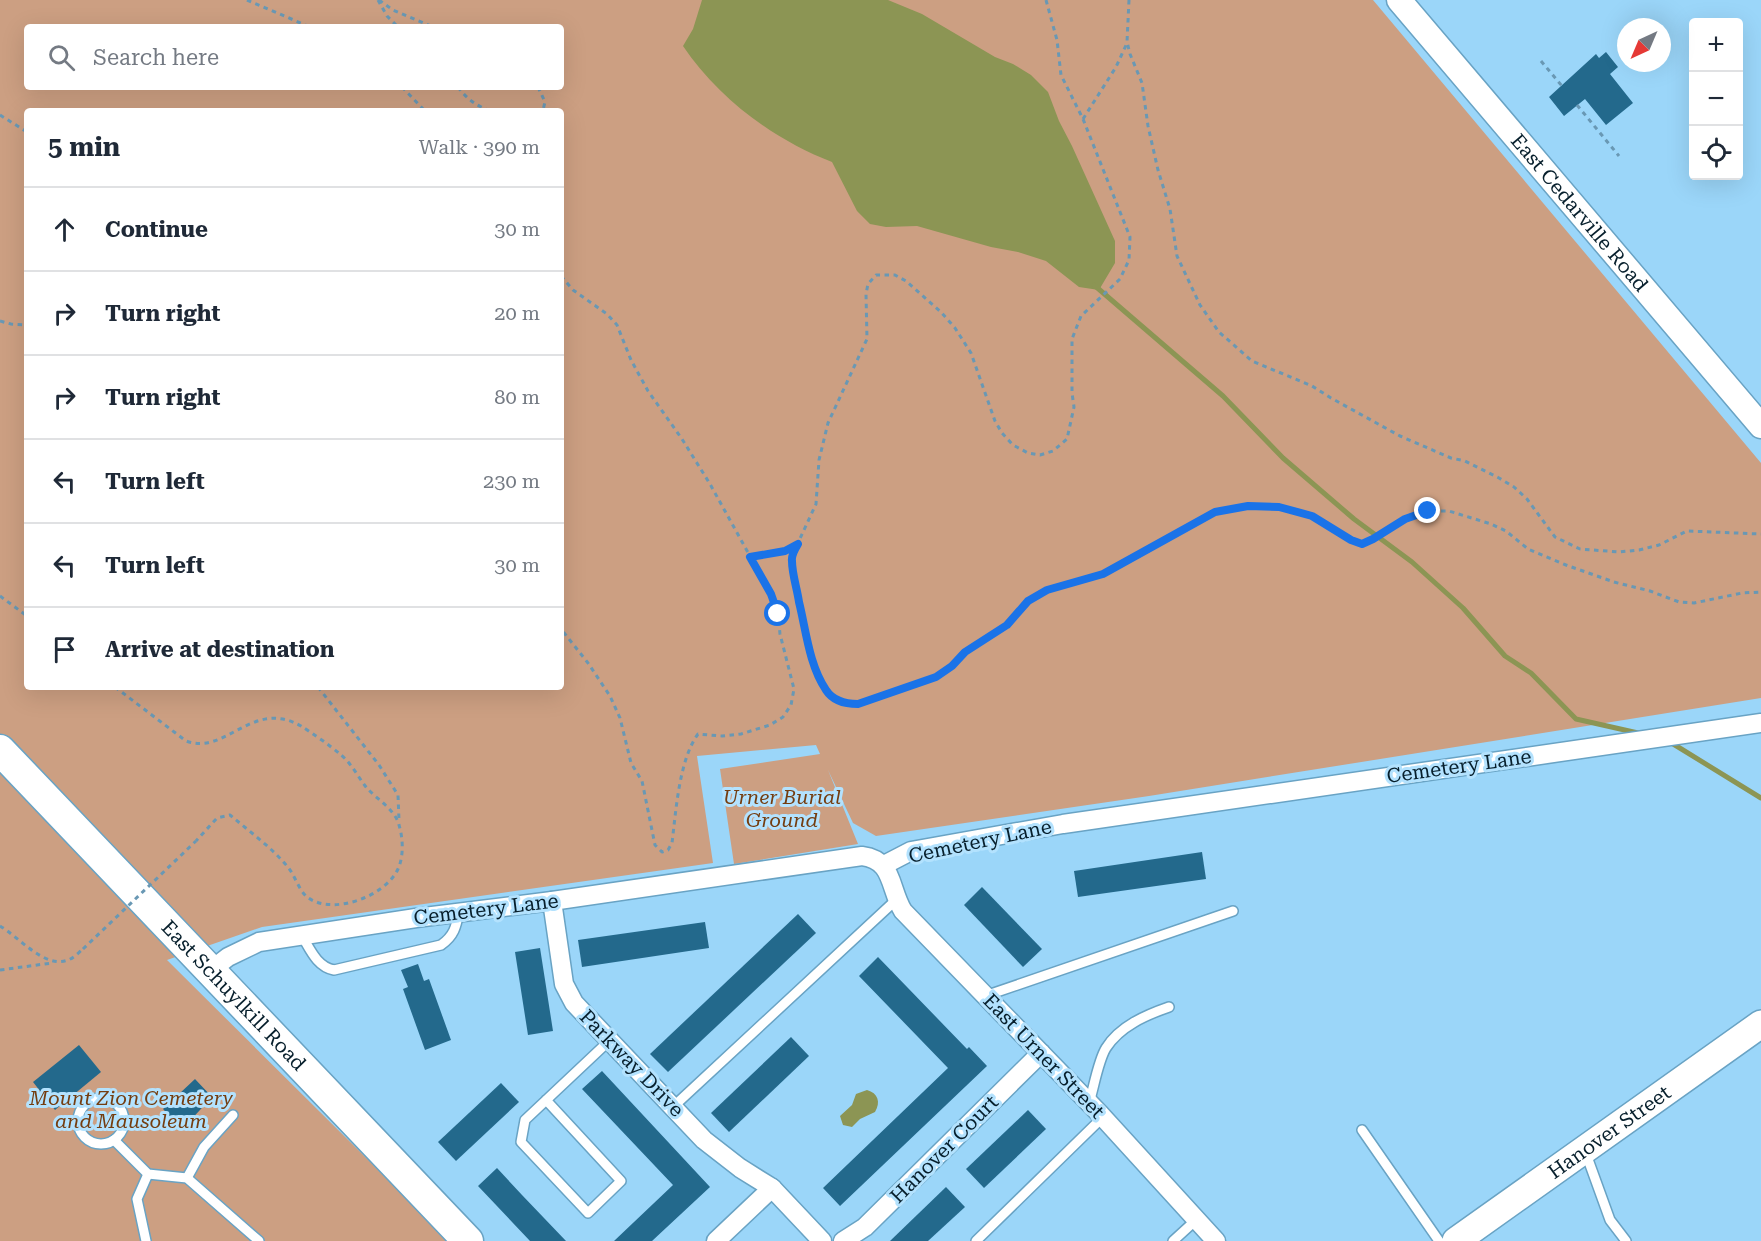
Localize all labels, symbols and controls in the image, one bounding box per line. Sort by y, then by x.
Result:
north arrow [1617,18,1671,72]
map controls [1689,18,1743,180]
button: + [1689,18,1743,72]
search box [24,24,564,90]
icon: search [45,41,78,74]
text: Search here [93,45,219,70]
button: − [1689,72,1743,126]
button: locate [1689,126,1743,180]
street label: East Cedarville Road [1506,129,1653,296]
text: 5 min [48,132,120,162]
text: Walk · 390 m [419,135,540,159]
icon: ahead [48,213,81,246]
text: Continue [105,217,208,242]
text: 30 m [494,217,540,241]
icon: right [48,297,81,330]
text: Turn right [105,301,220,326]
text: 20 m [494,301,540,325]
icon: right [48,381,81,414]
text: Turn right [105,385,220,410]
text: 80 m [494,385,540,409]
icon: left [48,465,81,498]
text: Turn left [105,469,205,494]
text: 230 m [483,469,540,493]
route end [1414,497,1440,523]
icon: left [48,549,81,582]
text: Turn left [105,553,205,578]
text: 30 m [494,553,540,577]
route start [764,600,790,626]
icon: arrive [48,633,81,666]
text: Arrive at destination [105,637,334,662]
street label: Cemetery Lane [1385,744,1533,788]
park label: Urner Burial Ground [723,785,841,832]
street label: Cemetery Lane [906,814,1054,868]
street label: Cemetery Lane [412,888,560,930]
street label: East Schuylkill Road [157,915,311,1076]
street label: East Urner Street [978,989,1110,1124]
street label: Parkway Drive [575,1004,689,1122]
street label: Hanover Street [1543,1080,1676,1184]
park label: Mount Zion Cemetery and Mausoleum [28,1086,233,1133]
street label: Hanover Court [885,1090,1003,1208]

